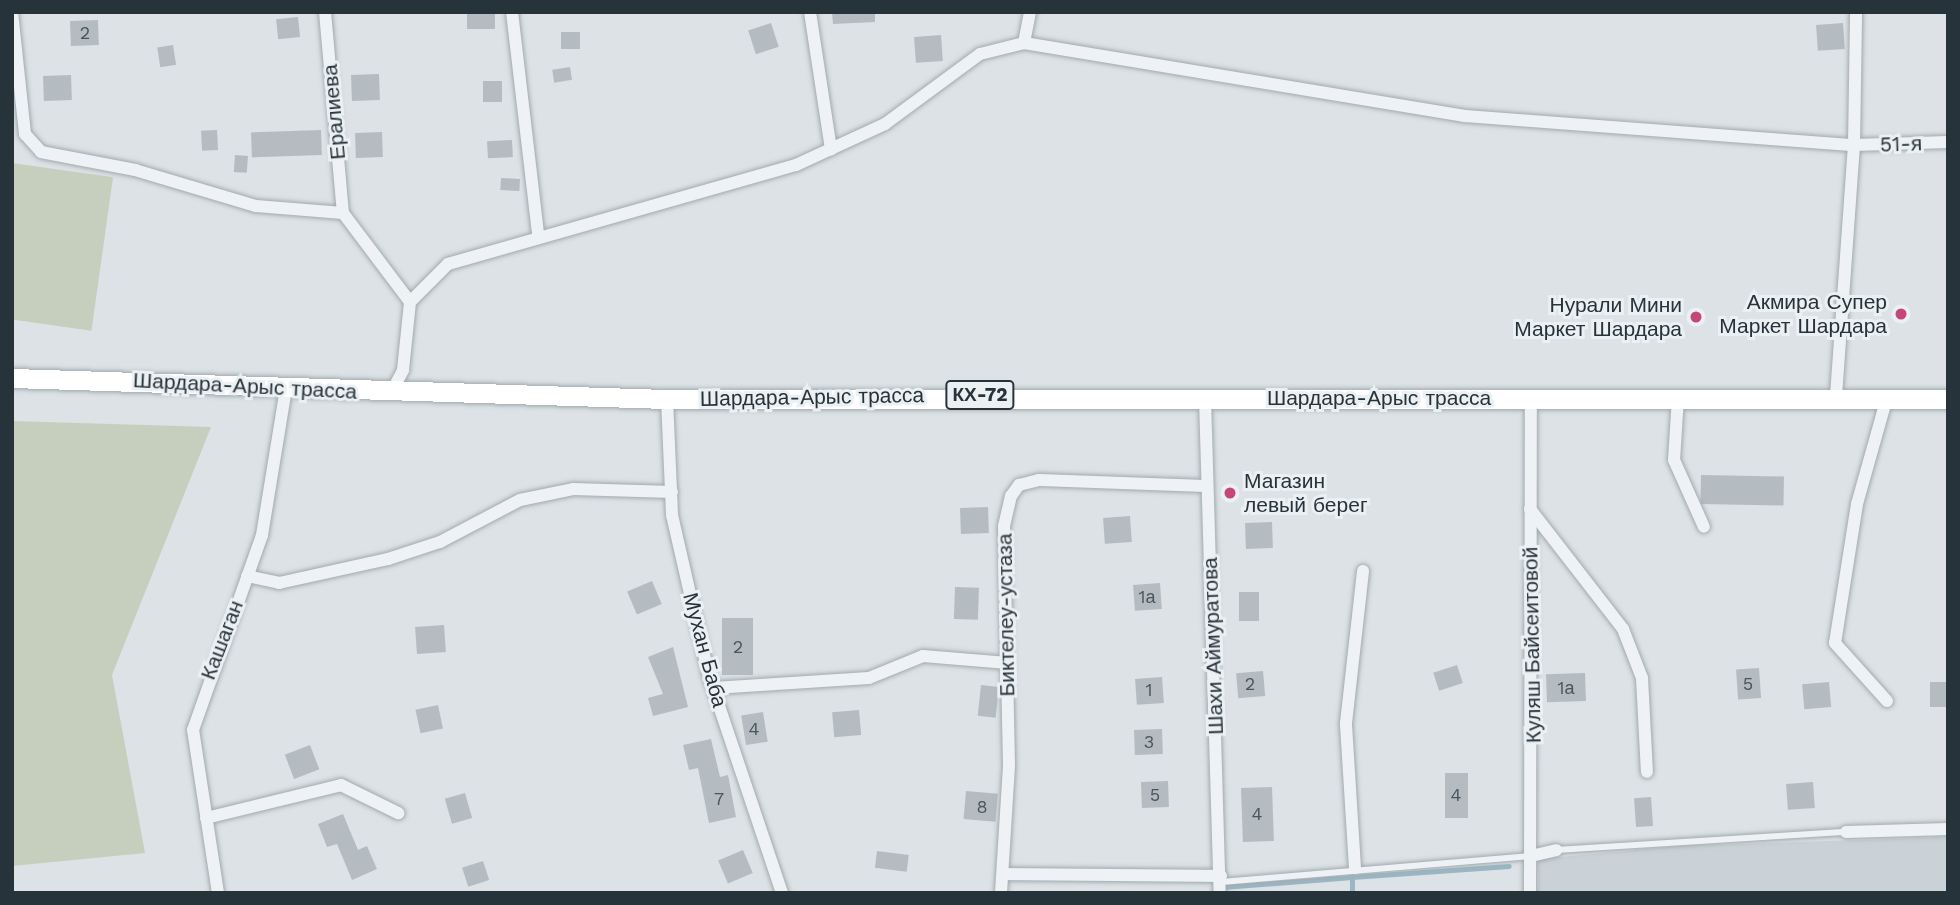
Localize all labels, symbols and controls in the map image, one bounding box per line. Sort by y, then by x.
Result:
house number: 2 [80,22,90,44]
street label: Ералиева [317,63,351,161]
street label: 51-я [1879,131,1923,157]
place label: Акмира Супер Маркет Шардара [1719,289,1887,339]
place label: Нурали Мини Маркет Шардара [1514,292,1682,342]
marker: Акмира Супер Маркет Шардара [1893,306,1909,322]
marker: Нурали Мини Маркет Шардара [1688,309,1704,325]
street label: Шардара-Арыс трасса [132,368,358,404]
road number: КХ-72 [945,380,1015,410]
street label: Шардара-Арыс трасса [700,382,924,412]
street label: Шардара-Арыс трасса [1267,385,1491,411]
place label: Магазин левый берег [1244,468,1368,518]
marker: Магазин левый берег [1222,485,1238,501]
street label: Биктелеу-устаза [992,533,1020,697]
street label: Куляш Байсеитовой [1518,547,1546,743]
street label: Шахи Аймуратова [1197,557,1229,735]
house number: 1а [1138,586,1156,608]
street label: Мухан Баба [678,590,732,710]
street label: Кашаган [195,597,249,683]
house number: 2 [733,636,743,658]
house number: 2 [1245,673,1255,695]
house number: 5 [1743,673,1753,695]
house number: 1а [1557,677,1575,699]
house number: 1 [1145,679,1153,701]
house number: 4 [749,718,759,740]
house number: 3 [1144,731,1154,753]
house number: 5 [1150,784,1160,806]
house number: 4 [1451,784,1461,806]
house number: 7 [714,788,724,810]
house number: 8 [976,796,988,818]
house number: 4 [1252,803,1262,825]

